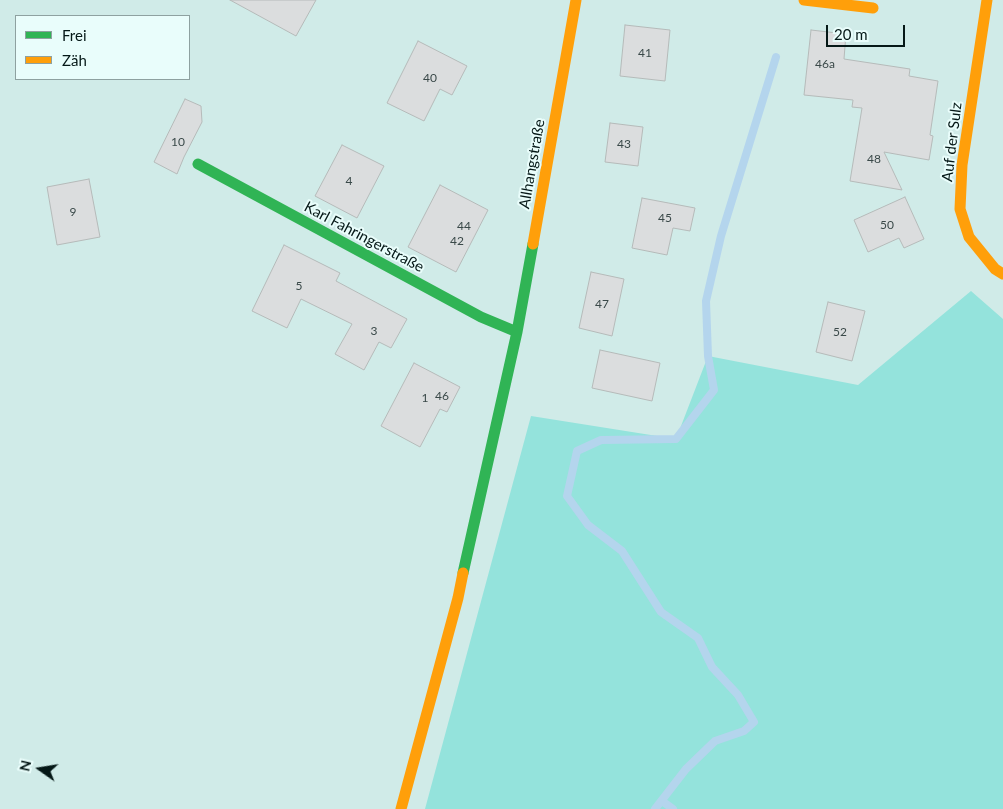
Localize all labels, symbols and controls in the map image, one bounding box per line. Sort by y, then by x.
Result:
legend [15,15,190,80]
scale bar [828,15,907,47]
text: 20 m [834,25,868,43]
text: Frei [62,26,87,44]
house number: 41 [638,46,652,60]
text: Zäh [62,51,87,69]
house number: 46a [815,57,835,71]
house number: 40 [423,71,437,85]
street label: Auf der Sulz [938,101,966,183]
street label: Allhangstraße [515,118,549,210]
house number: 10 [171,135,185,149]
house number: 43 [617,137,631,151]
house number: 48 [867,152,881,166]
house number: 4 [346,174,352,188]
street label: Karl Fahringerstraße [301,198,427,276]
house number: 9 [70,205,76,219]
house number: 45 [658,211,672,225]
house number: 50 [880,218,894,232]
house number: 44 [457,219,471,233]
house number: 42 [450,234,464,248]
house number: 5 [296,279,302,293]
house number: 47 [595,297,609,311]
house number: 3 [371,324,377,338]
house number: 52 [833,325,847,339]
house number: 46 [435,389,449,403]
house number: 1 [422,391,428,405]
north arrow [15,744,65,794]
text: N [15,758,34,773]

